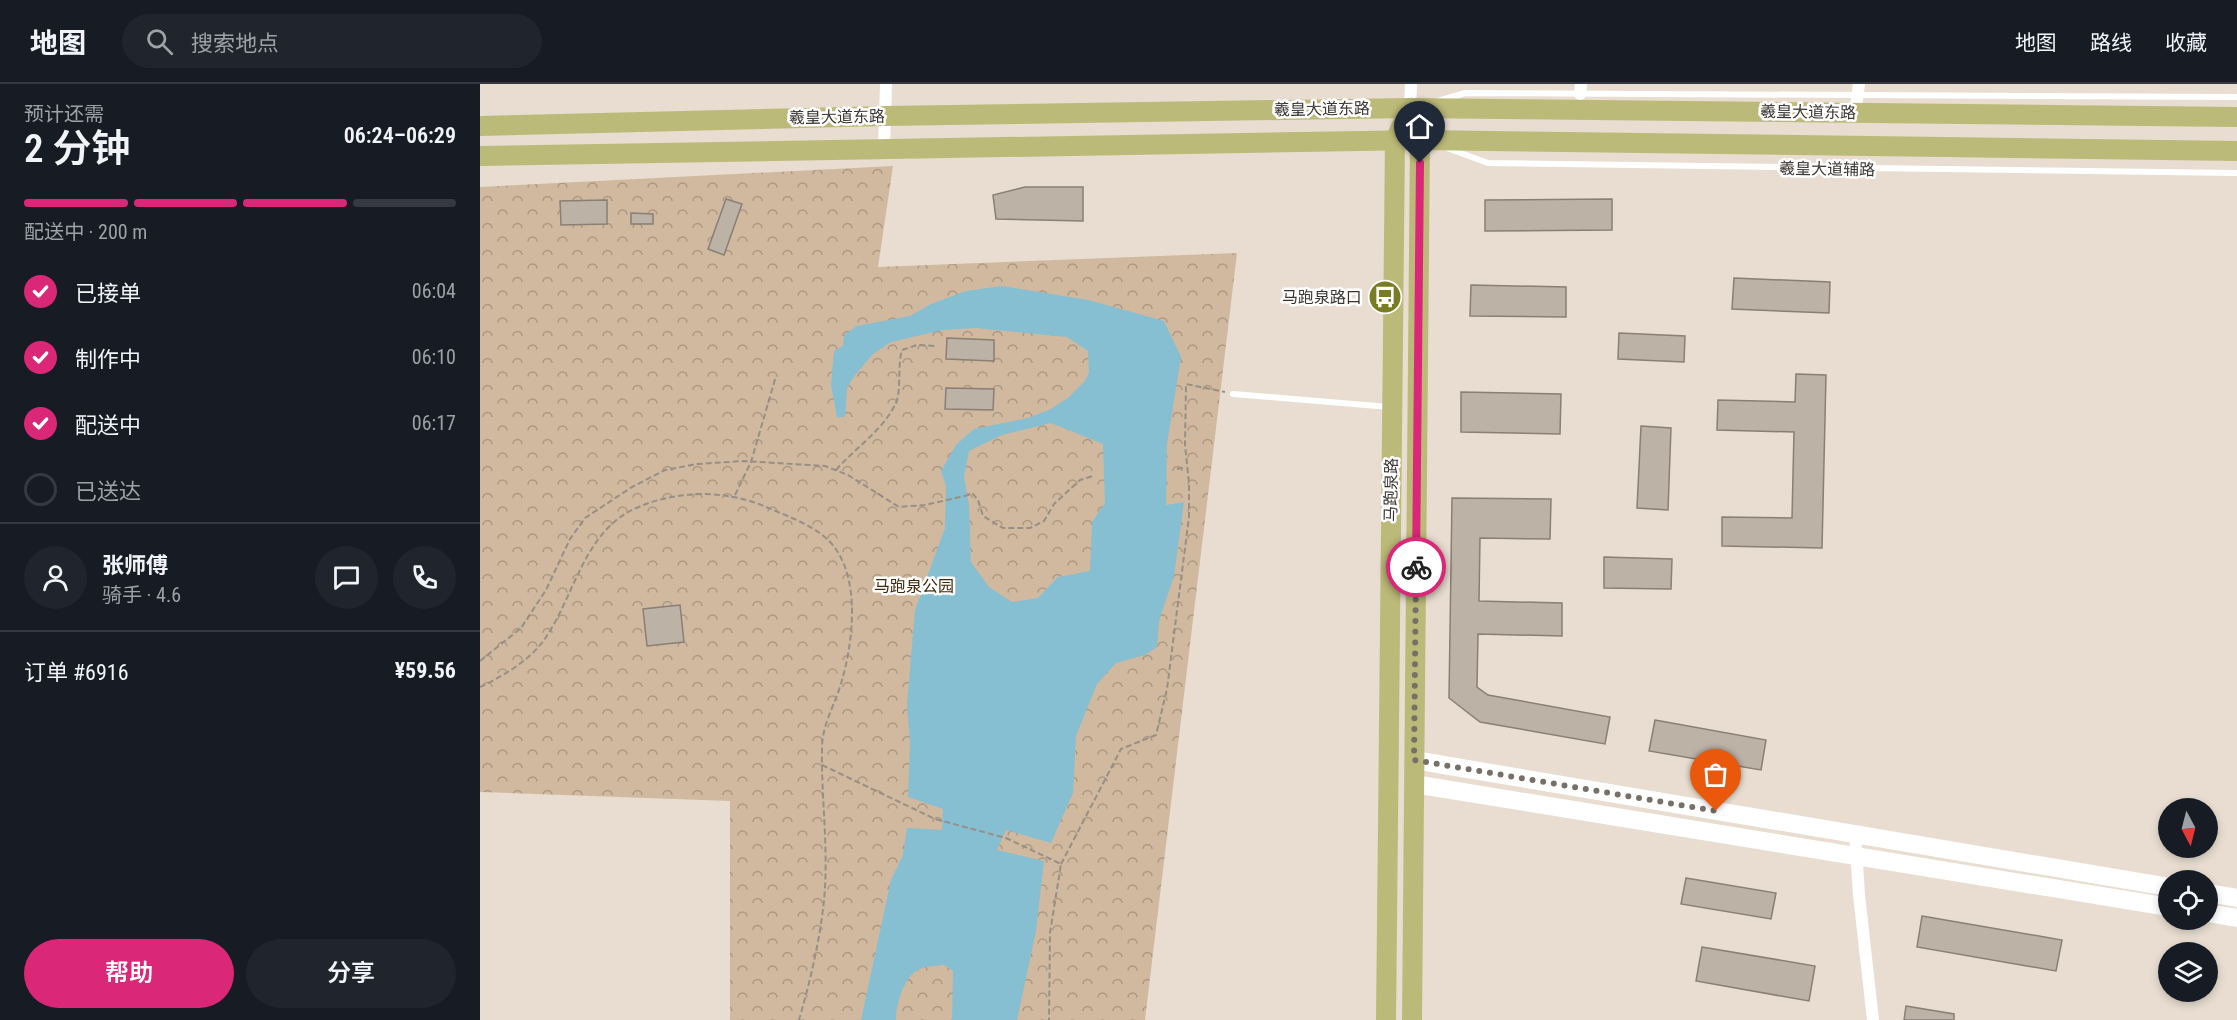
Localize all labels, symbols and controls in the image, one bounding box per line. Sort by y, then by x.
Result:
search box [122,14,542,68]
icon: search [143,25,176,58]
text: 地图 [30,27,86,60]
text: 搜索地点 [191,31,279,56]
text: 地图 [2015,31,2057,55]
text: 路线 [2090,31,2132,55]
text: 收藏 [2165,31,2207,55]
street label: 羲皇大道东路 [1274,99,1370,119]
pin [1394,101,1445,163]
text: 预计还需 [24,102,104,126]
street label: 羲皇大道东路 [1760,102,1856,122]
street label: 羲皇大道东路 [789,107,885,127]
icon: home [1403,110,1436,143]
text: 06:24–06:29 [344,123,456,148]
text: 2 分钟 [24,126,131,172]
street label: 羲皇大道辅路 [1779,159,1875,179]
text: 配送中 · 200 m [24,220,147,244]
icon: check [24,275,57,308]
text: 06:04 [412,279,456,303]
bus stop icon: 马跑泉路口 [1367,279,1403,315]
text: 已接单 [75,281,141,306]
place label: 马跑泉路口 [1282,288,1362,307]
icon: check [24,341,57,374]
text: 06:10 [412,345,456,369]
text: 制作中 [75,347,141,372]
icon: check [24,407,57,440]
text: 06:17 [412,411,456,435]
text: 配送中 [75,413,141,438]
street label: 马跑泉路 [1381,458,1401,522]
text: 已送达 [75,479,141,504]
courier [1386,537,1446,597]
button: person [24,546,87,609]
button: chat [315,546,378,609]
button: phone [393,546,456,609]
icon: bike [1400,551,1433,584]
text: 张师傅 [102,553,168,578]
park label: 马跑泉公园 [874,577,954,596]
text: 骑手 · 4.6 [102,583,181,607]
text: ¥59.56 [395,658,456,683]
text: 订单 #6916 [24,660,129,685]
pin [1690,749,1741,811]
icon: bag [1699,758,1732,791]
north arrow [2158,798,2218,858]
map controls [2158,798,2218,1002]
button: locate [2158,870,2218,930]
button: 帮助 [24,939,234,1008]
button: 分享 [246,939,456,1008]
button: layers [2158,942,2218,1002]

